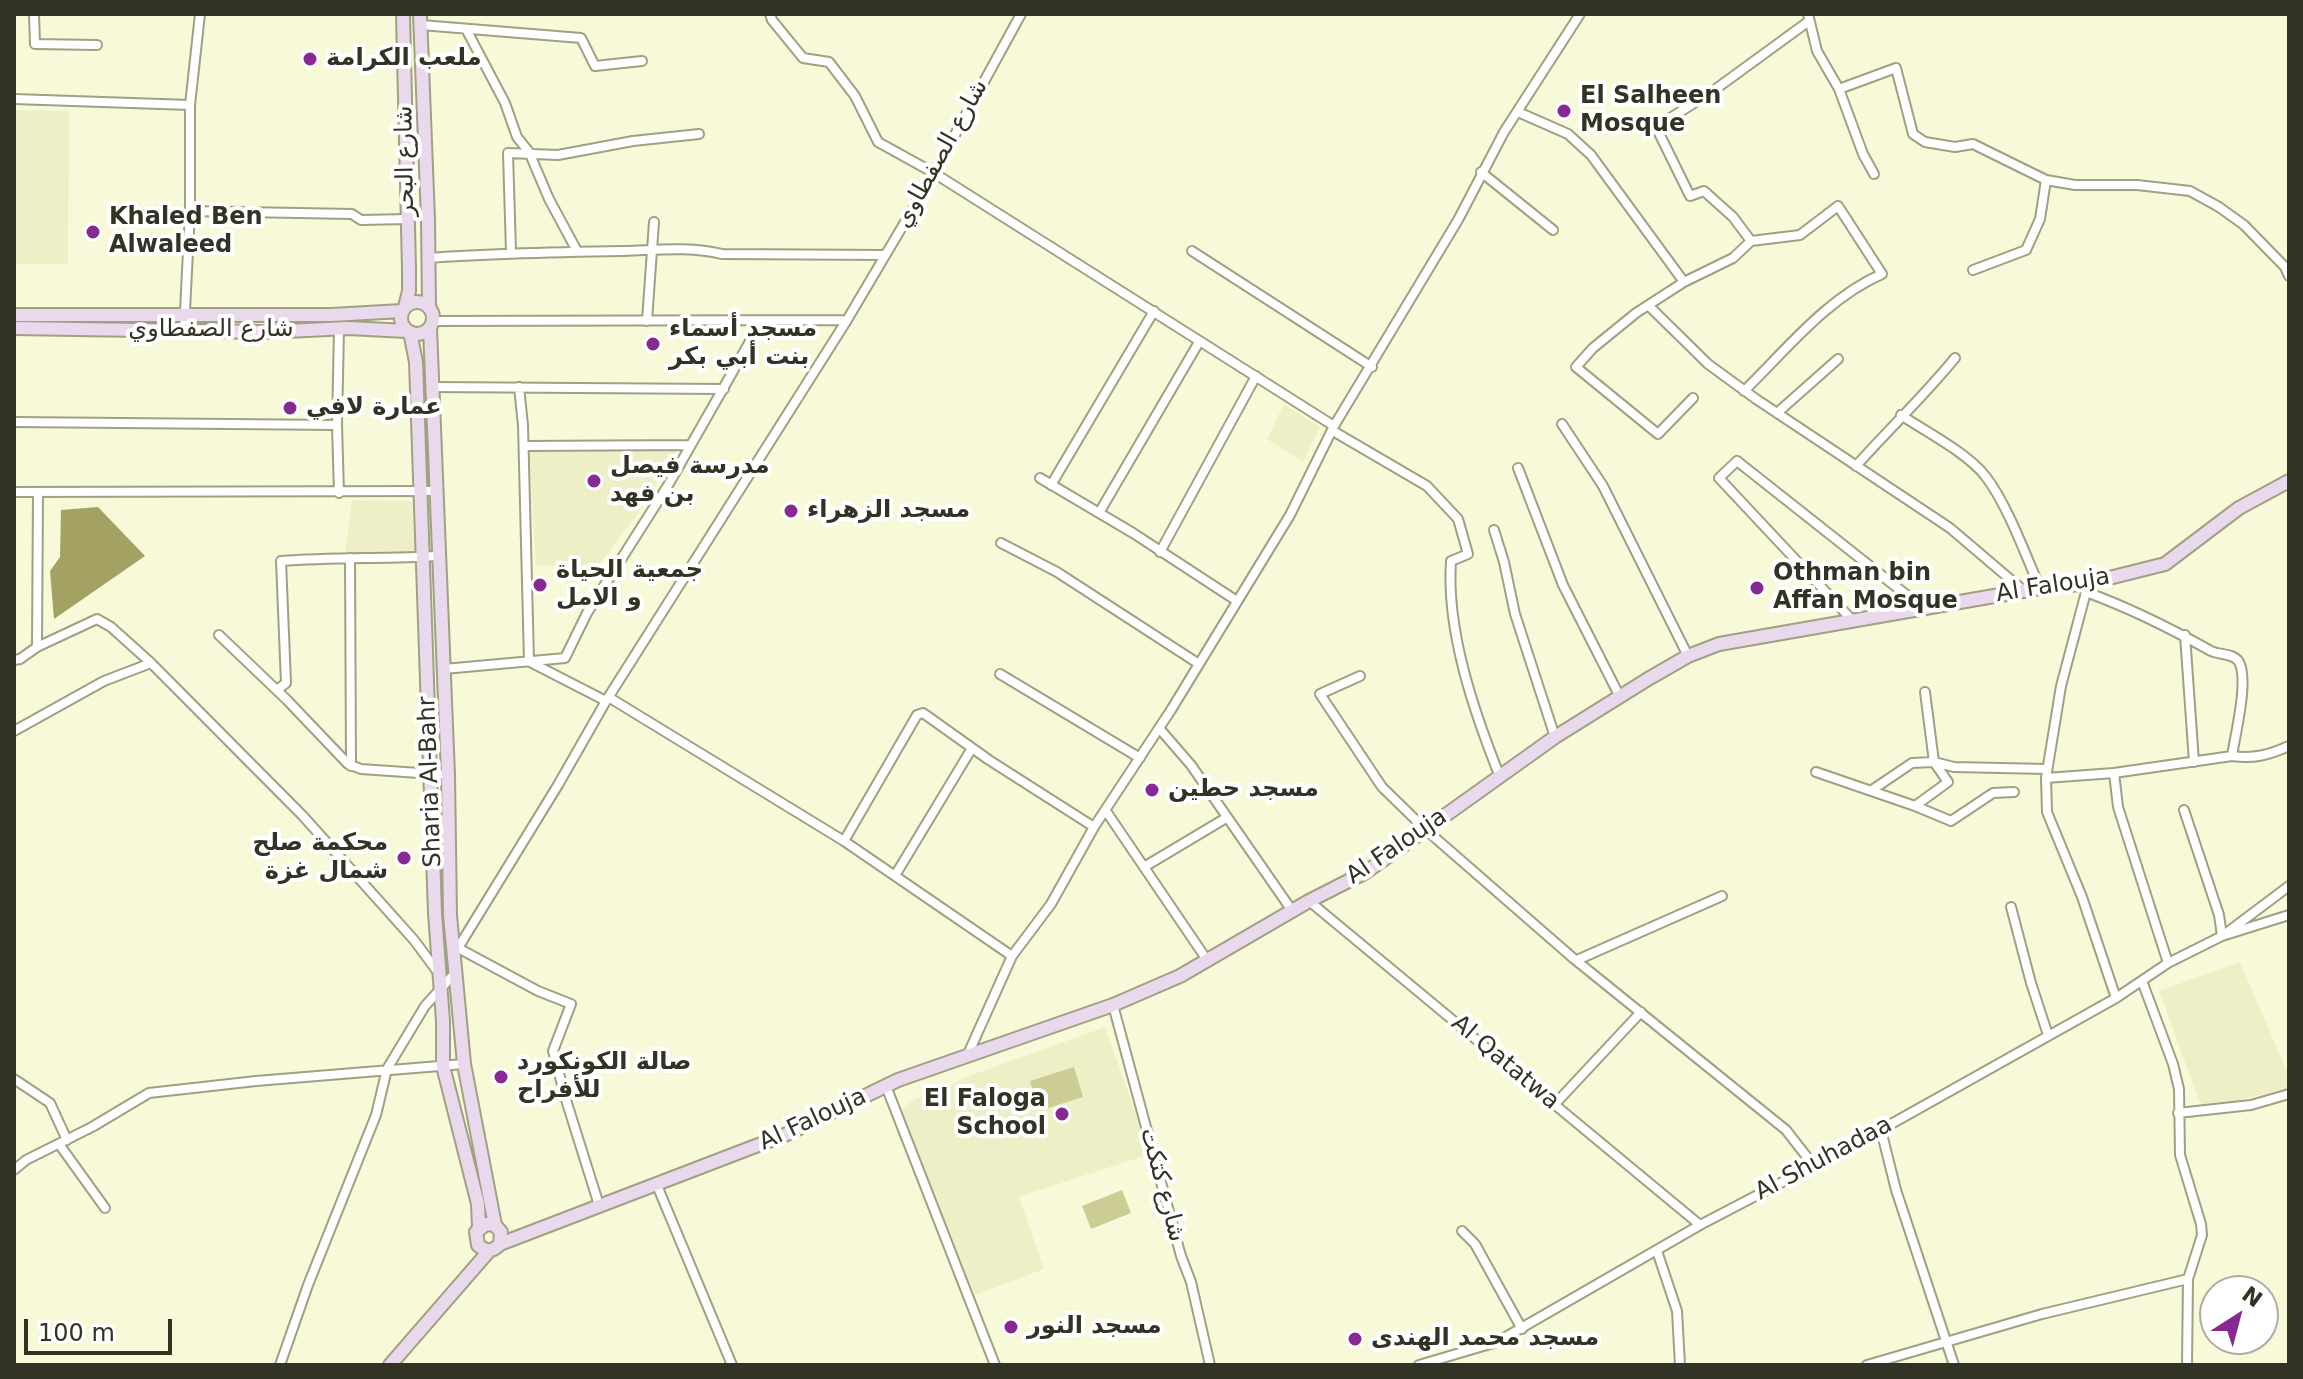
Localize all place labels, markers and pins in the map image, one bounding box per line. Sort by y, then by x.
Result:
place label: ملعب الكرامة [326,45,482,73]
marker: ملعب الكرامة [301,50,319,68]
place label: El Salheen Mosque [1580,83,1721,139]
marker: El Salheen Mosque [1555,102,1573,120]
place label: Khaled Ben Alwaleed [109,204,263,260]
marker: Khaled Ben Alwaleed [84,223,102,241]
place label: مسجد أسماء بنت أبي بكر [669,316,817,372]
marker: مسجد أسماء بنت أبي بكر [644,335,662,353]
place label: عمارة لافي [306,394,442,422]
marker: عمارة لافي [281,399,299,417]
place label: مدرسة فيصل بن فهد [610,453,770,509]
marker: مدرسة فيصل بن فهد [585,472,603,490]
place label: مسجد الزهراء [807,497,970,525]
marker: مسجد الزهراء [782,502,800,520]
place label: جمعية الحياة و الامل [556,557,703,613]
place label: Othman bin Affan Mosque [1773,560,1958,616]
marker: جمعية الحياة و الامل [531,576,549,594]
marker: Othman bin Affan Mosque [1748,579,1766,597]
place label: مسجد حطين [1168,776,1319,804]
marker: مسجد حطين [1143,781,1161,799]
place label: محكمة صلح شمال غزة [253,830,388,886]
marker: محكمة صلح شمال غزة [395,849,413,867]
place label: صالة الكونكورد للأفراح [517,1049,692,1105]
marker: صالة الكونكورد للأفراح [492,1068,510,1086]
place label: El Faloga School [924,1086,1046,1142]
marker: El Faloga School [1053,1105,1071,1123]
place label: مسجد النور [1027,1313,1162,1341]
marker: مسجد النور [1002,1318,1020,1336]
place label: مسجد محمد الهندى [1371,1325,1599,1353]
marker: مسجد محمد الهندى [1346,1330,1364,1348]

